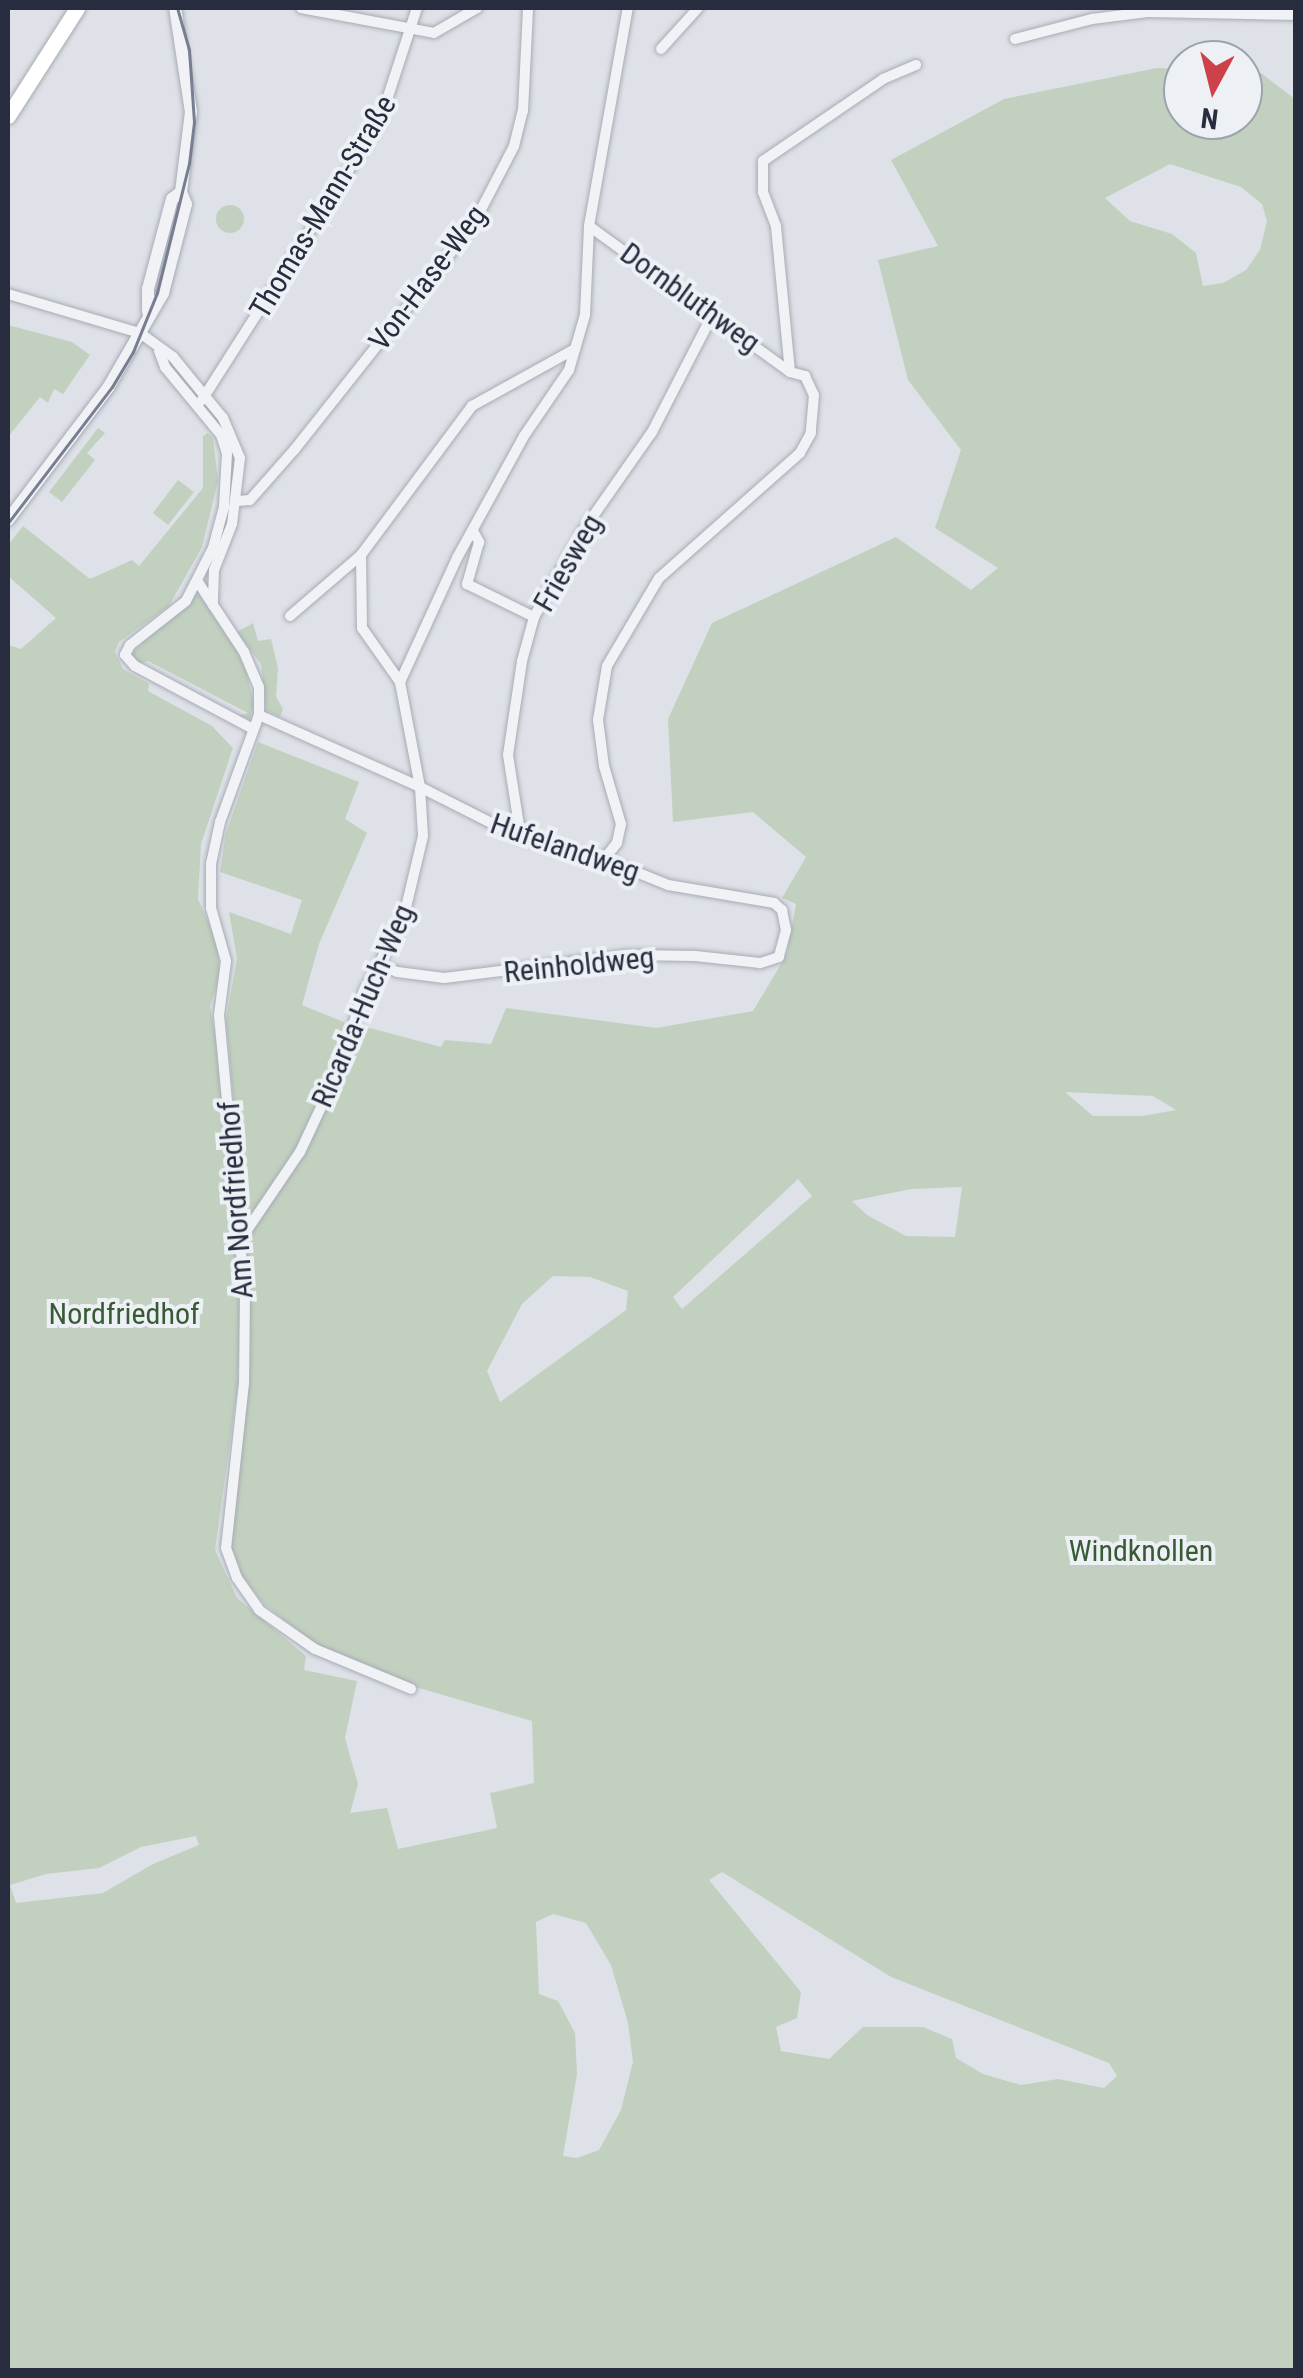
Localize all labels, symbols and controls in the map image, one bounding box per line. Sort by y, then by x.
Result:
north arrow [1163,40,1263,140]
street label: Thomas-Mann-Straße [242,89,404,325]
text: N [1199,101,1220,136]
street label: Von-Hase-Weg [362,198,494,358]
street label: Dornbluthweg [613,235,767,361]
street label: Friesweg [526,508,610,618]
street label: Hufelandweg [486,806,644,890]
street label: Ricarda-Huch-Weg [304,899,422,1113]
street label: Reinholdweg [502,939,656,991]
street label: Am Nordfriedhof [211,1100,261,1300]
park label: Nordfriedhof [49,1296,199,1332]
park label: Windknollen [1069,1533,1213,1569]

